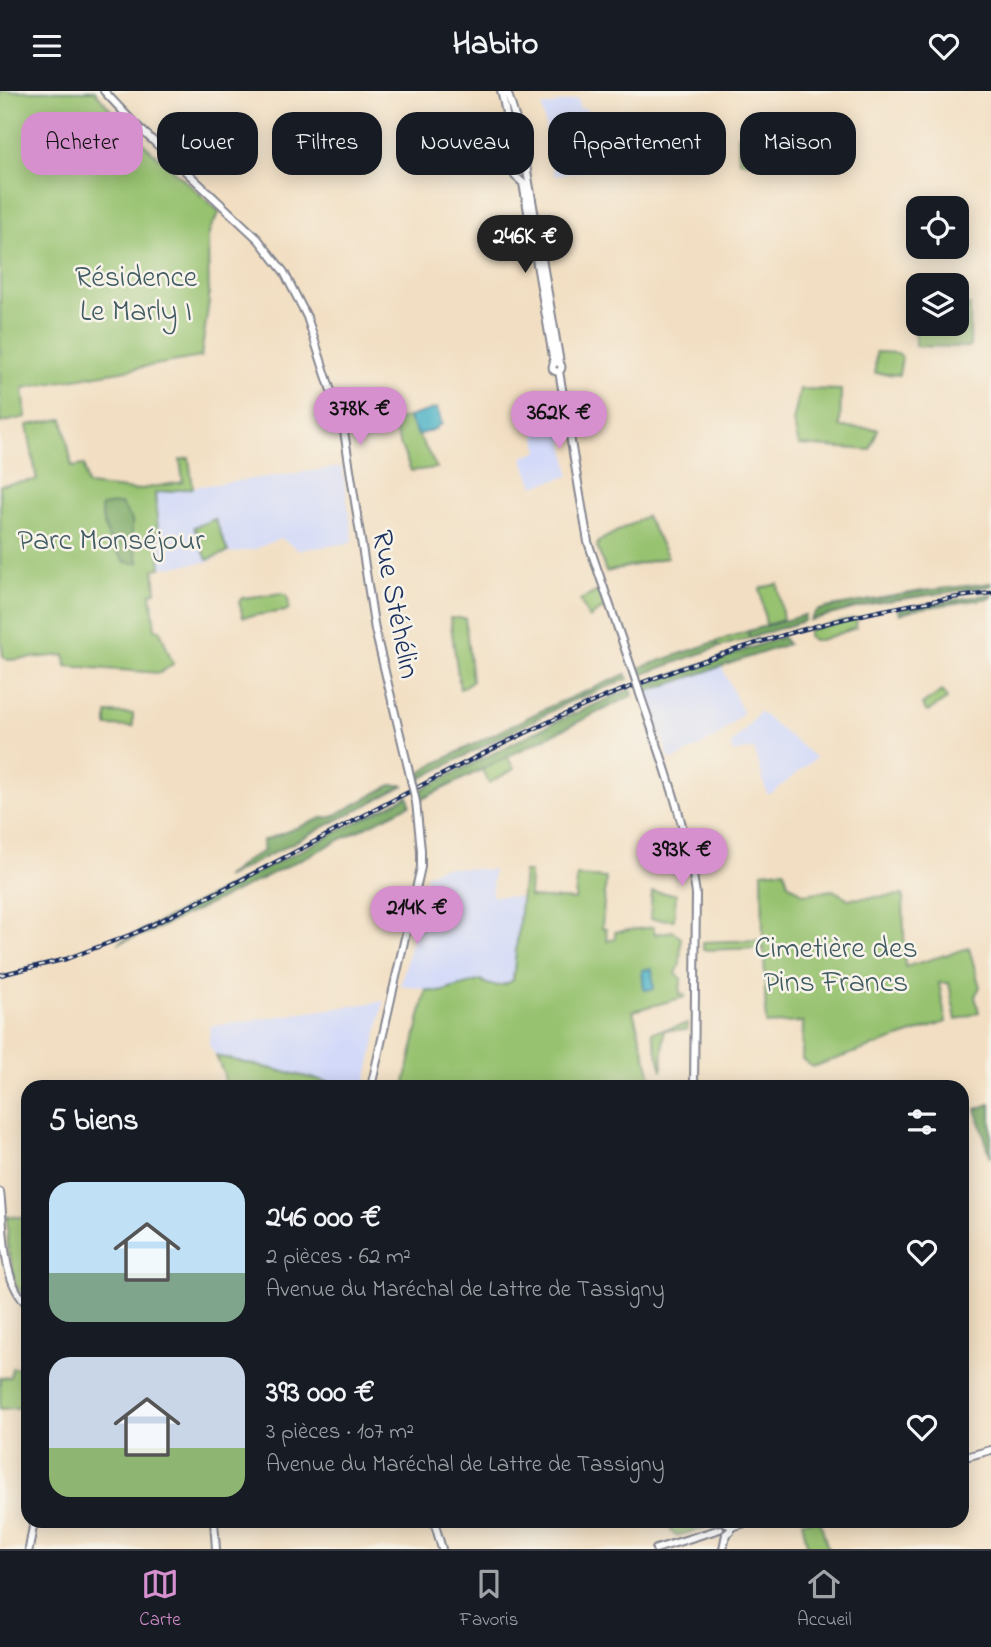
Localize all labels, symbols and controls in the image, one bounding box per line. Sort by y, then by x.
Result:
text: Habito [453,22,538,69]
icon: menu [28,27,66,65]
icon: heart [925,27,963,65]
chip: Acheter [21,112,143,175]
chip: Louer [157,112,258,175]
chip: Filtres [272,112,382,175]
chip: Nouveau [396,112,534,175]
chip: Appartement [548,112,726,175]
chip: Maison [740,112,856,175]
map controls [906,196,969,336]
button: locate [906,196,969,259]
pin: 246K € [468,215,582,275]
text: 246K € [493,221,557,254]
park label: Résidence Le Marly I [75,257,198,335]
button: layers [906,273,969,336]
pin: 378K € [303,387,417,447]
pin: 362K € [502,391,616,451]
text: 378K € [330,393,390,426]
text: 362K € [527,397,591,430]
park label: Parc Monséjour [17,520,205,564]
street label: Rue Stéhélin [358,527,430,683]
pin: 393K € [625,829,739,888]
text: 393K € [653,834,711,867]
pin: 214K € [360,887,474,946]
text: 214K € [386,892,448,925]
park label: Cimetière des Pins Francs [754,928,918,1006]
text: 5 biens [49,1100,138,1144]
icon: filters [903,1103,941,1141]
text: 246 000 € [266,1197,381,1241]
icon: home [105,1210,189,1294]
icon: heart [903,1233,941,1271]
text: 2 pièces · 62 m² [266,1241,411,1274]
text: Avenue du Maréchal de Lattre de Tassigny [266,1274,664,1307]
text: 393 000 € [266,1372,375,1416]
icon: home [105,1385,189,1469]
icon: heart [903,1408,941,1446]
text: 3 pièces · 107 m² [266,1416,414,1449]
text: Avenue du Maréchal de Lattre de Tassigny [266,1449,664,1482]
tab: Carte [139,1565,181,1634]
tab: Favoris [460,1565,518,1634]
tab: Accueil [797,1565,852,1634]

